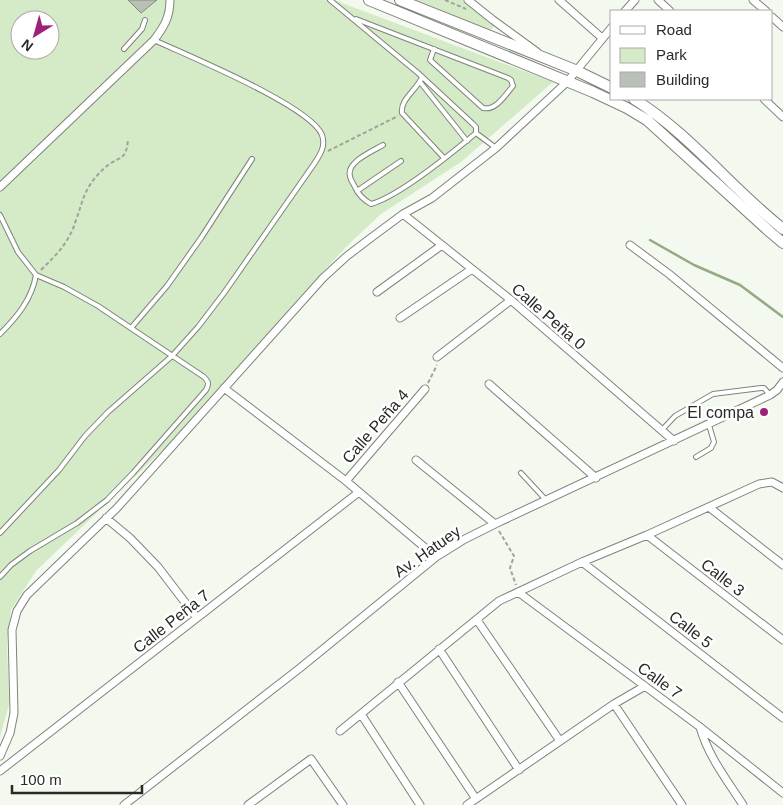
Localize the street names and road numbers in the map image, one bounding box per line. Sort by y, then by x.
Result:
street label: Calle Peña 0 [509,280,589,353]
street label: Calle Peña 4 [339,386,412,466]
street label: Av. Hatuey [391,522,464,580]
street label: Calle 3 [698,555,748,599]
street label: Calle Peña 7 [130,586,213,656]
street label: Calle 5 [666,607,716,651]
street label: Calle 7 [635,659,685,702]

